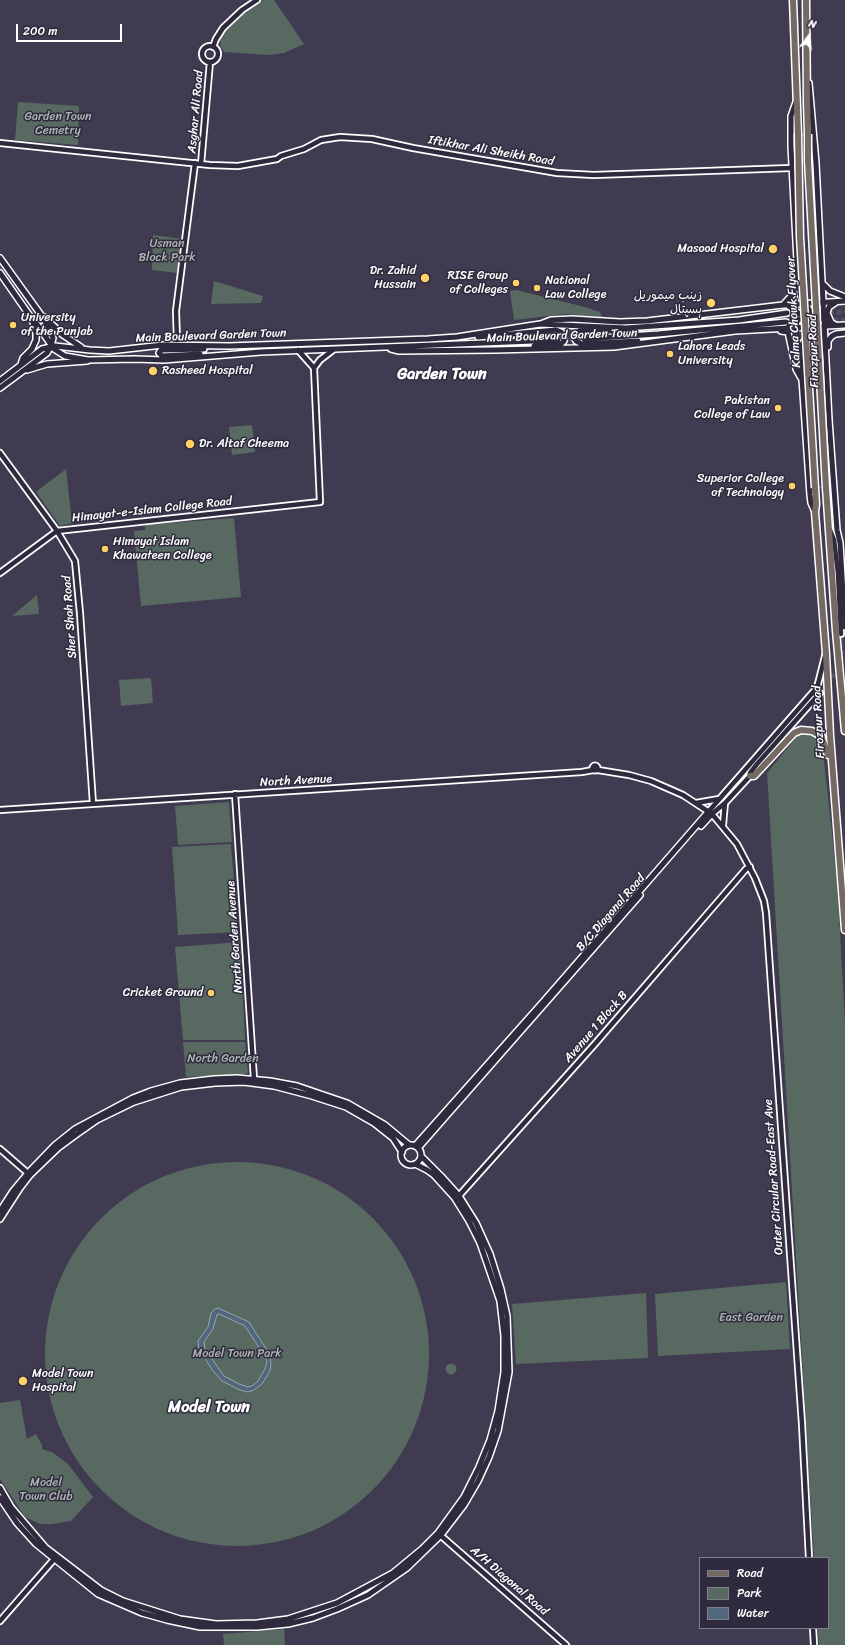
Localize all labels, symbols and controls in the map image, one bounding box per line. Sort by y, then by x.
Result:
text: N [806,14,819,34]
scale bar [18,16,124,42]
north arrow [789,16,829,56]
text: 200 m [23,20,57,42]
street label: Asghar Ali Road [185,70,207,154]
park label: Garden Town Cemetry [25,110,91,138]
street label: Iftikhar Ali Sheikh Road [427,133,555,169]
park label: Usman Block Park [138,237,196,265]
place label: Masood Hospital [677,242,764,256]
marker: Masood Hospital [767,243,779,255]
street label: Kalma Chowk Flyover [784,256,804,368]
place label: Dr. Zahid Hussain [370,264,416,292]
place label: RISE Group of Colleges [447,269,508,297]
marker: Dr. Zahid Hussain [419,272,431,284]
place label: National Law College [545,274,606,302]
marker: RISE Group of Colleges [511,278,521,288]
marker: National Law College [532,283,542,293]
place label: زینب میموریل ہسپتال [634,289,702,317]
marker: زینب میموریل ہسپتال [705,297,717,309]
place label: University of the Punjab [21,311,93,339]
street label: Firozpur Road [806,314,822,388]
marker: University of the Punjab [8,320,18,330]
street label: Main Boulevard Garden Town [135,326,287,346]
street label: Main Boulevard Garden Town [486,326,638,346]
place label: Lahore Leads University [678,340,745,368]
marker: Lahore Leads University [665,349,675,359]
place label: Rasheed Hospital [162,364,253,378]
marker: Rasheed Hospital [147,365,159,377]
district label: Garden Town [397,365,487,385]
place label: Pakistan College of Law [694,394,770,422]
marker: Pakistan College of Law [773,403,783,413]
place label: Dr. Altaf Cheema [199,437,289,451]
marker: Dr. Altaf Cheema [184,438,196,450]
place label: Superior College of Technology [697,472,784,500]
marker: Superior College of Technology [787,481,797,491]
street label: Himayat-e-Islam College Road [71,494,233,526]
place label: Himayat Islam Khawateen College [113,535,212,563]
marker: Himayat Islam Khawateen College [100,544,110,554]
street label: Sher Shah Road [60,575,80,659]
street label: Firozpur Road [810,685,828,759]
street label: North Avenue [260,772,332,790]
street label: B/C Diagonal Road [574,872,648,954]
street label: North Garden Avenue [224,880,246,994]
place label: Cricket Ground [123,986,203,1000]
marker: Cricket Ground [206,988,216,998]
street label: Avenue 1 Block B [561,988,631,1066]
park label: North Garden [187,1052,259,1066]
street label: Outer Circular Road-East Ave [761,1099,787,1255]
park label: East Garden [719,1311,783,1325]
park label: Model Town Park [192,1347,282,1361]
place label: Model Town Hospital [32,1367,93,1395]
marker: Model Town Hospital [17,1375,29,1387]
district label: Model Town [168,1398,250,1418]
park label: Model Town Club [19,1476,73,1504]
street label: A/H Diagonal Road [467,1543,551,1619]
legend [699,1557,829,1629]
text: Road [737,1562,763,1584]
text: Park [737,1582,762,1604]
text: Water [737,1602,769,1624]

